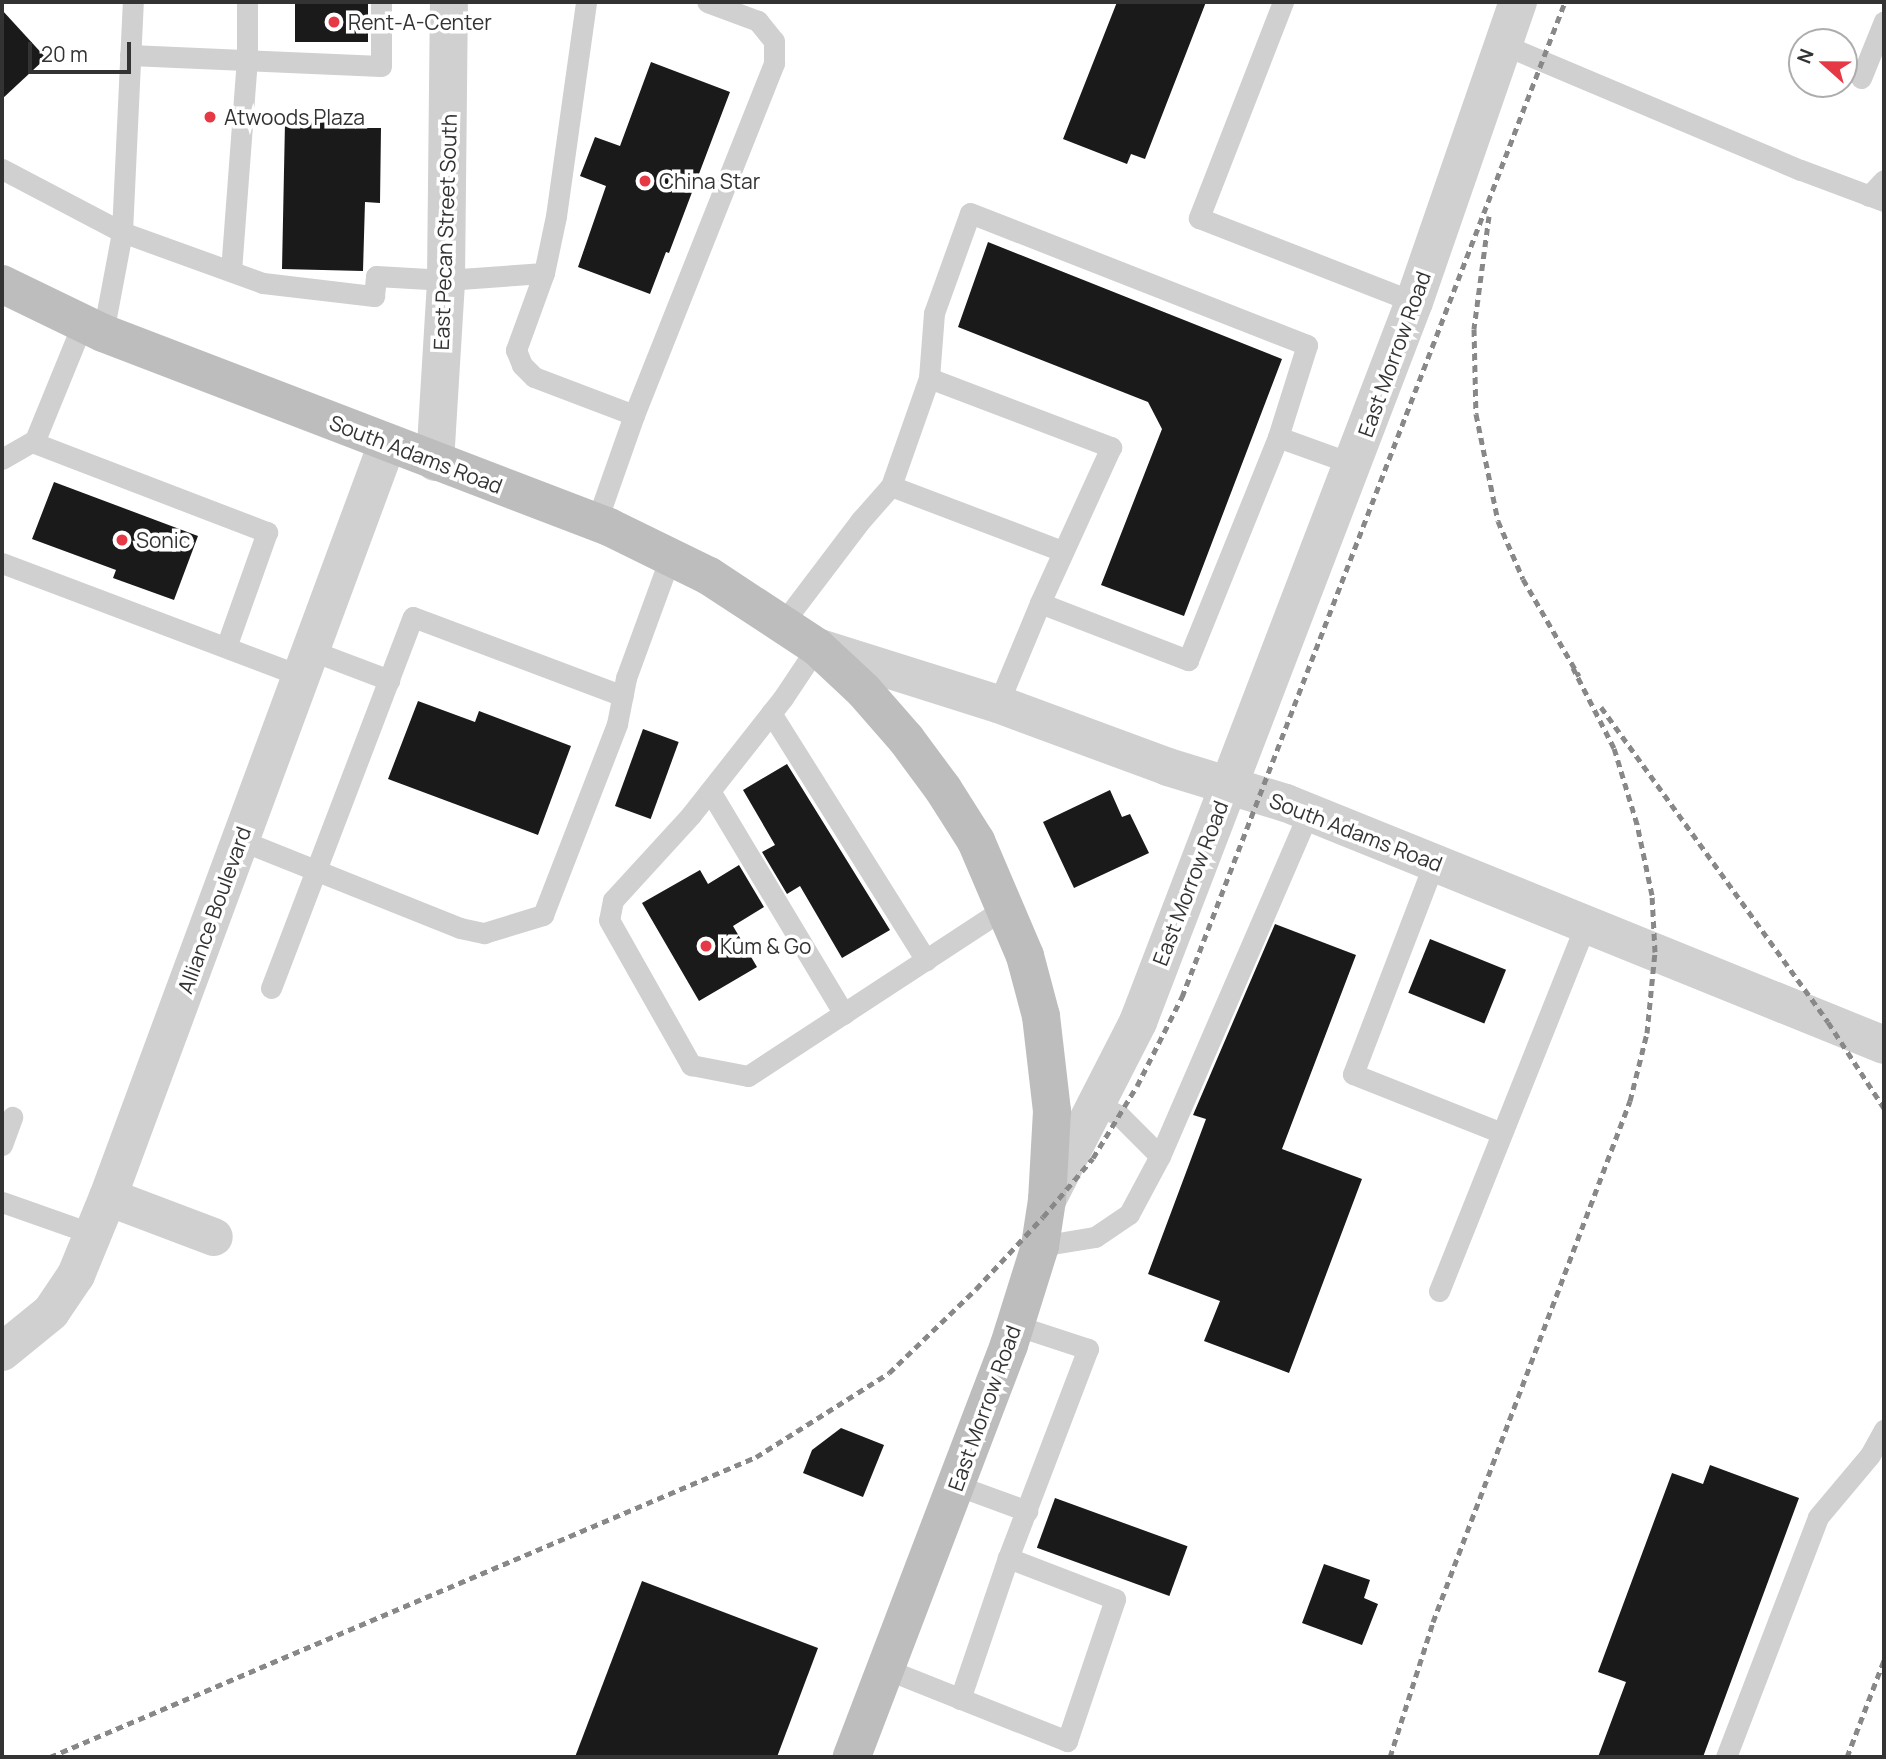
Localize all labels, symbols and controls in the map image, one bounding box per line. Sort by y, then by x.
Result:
place label: Rent-A-Center [348,9,492,35]
marker: Rent-A-Center [326,14,342,30]
scale bar [32,28,135,72]
north arrow [1788,28,1858,98]
text: 20 m [41,40,88,68]
text: N [1791,45,1820,67]
place label: Atwoods Plaza [224,104,365,130]
marker: Atwoods Plaza [202,109,218,125]
street label: East Pecan Street South [428,113,462,351]
place label: China Star [659,168,760,194]
marker: China Star [637,173,653,189]
street label: East Morrow Road [1352,268,1436,440]
street label: South Adams Road [326,409,506,499]
place label: Sonic [136,527,190,553]
marker: Sonic [114,532,130,548]
street label: South Adams Road [1266,787,1446,877]
street label: East Morrow Road [1147,797,1233,969]
street label: Alliance Boulevard [172,823,256,997]
place label: Kum & Go [720,933,811,959]
marker: Kum & Go [698,938,714,954]
street label: East Morrow Road [942,1322,1026,1494]

